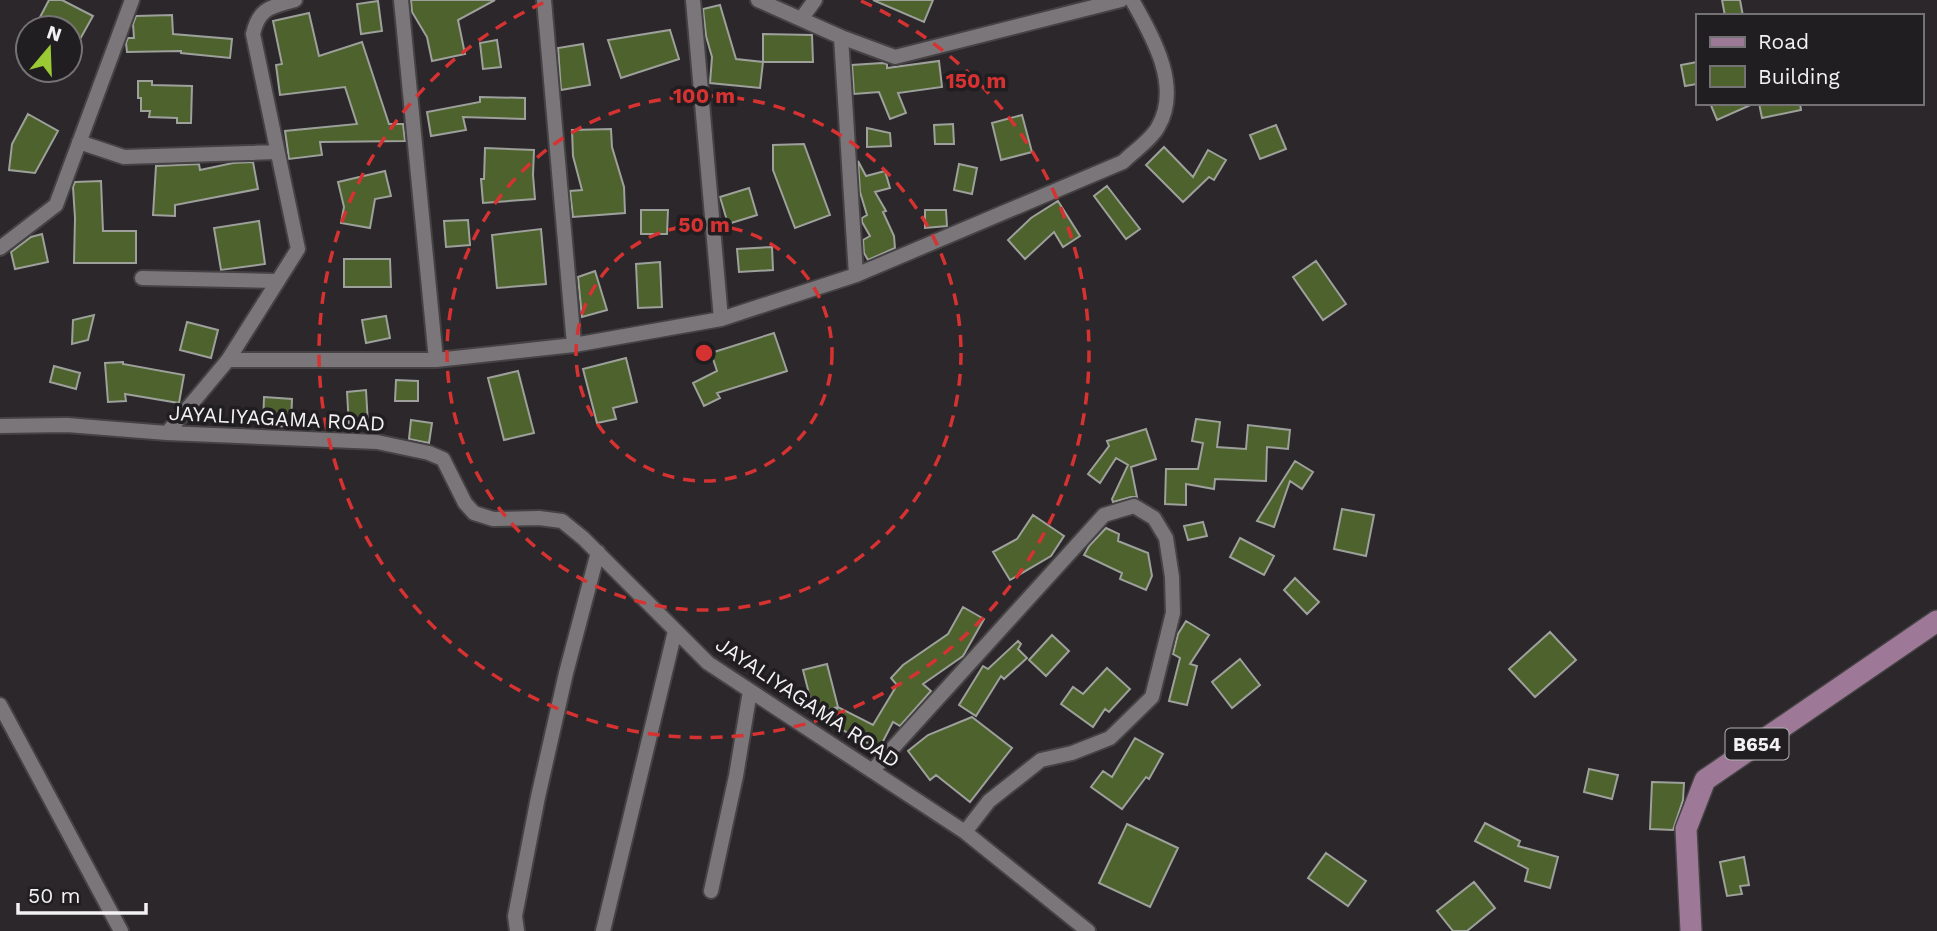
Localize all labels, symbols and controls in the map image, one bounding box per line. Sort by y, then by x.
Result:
north arrow [14,14,84,84]
legend [1696,14,1923,105]
text: N [44,20,65,47]
text: Road [1758,29,1809,54]
text: Building [1758,64,1840,89]
text: 150 m [946,68,1006,93]
text: 100 m [673,83,735,108]
text: 50 m [678,212,730,237]
centre of rings [692,341,716,365]
street label: JAYALIYAGAMA ROAD [168,400,386,436]
street label: JAYALIYAGAMA ROAD [711,631,905,773]
road number: B654 [1726,729,1788,760]
scale bar [18,872,145,916]
text: 50 m [28,883,80,908]

